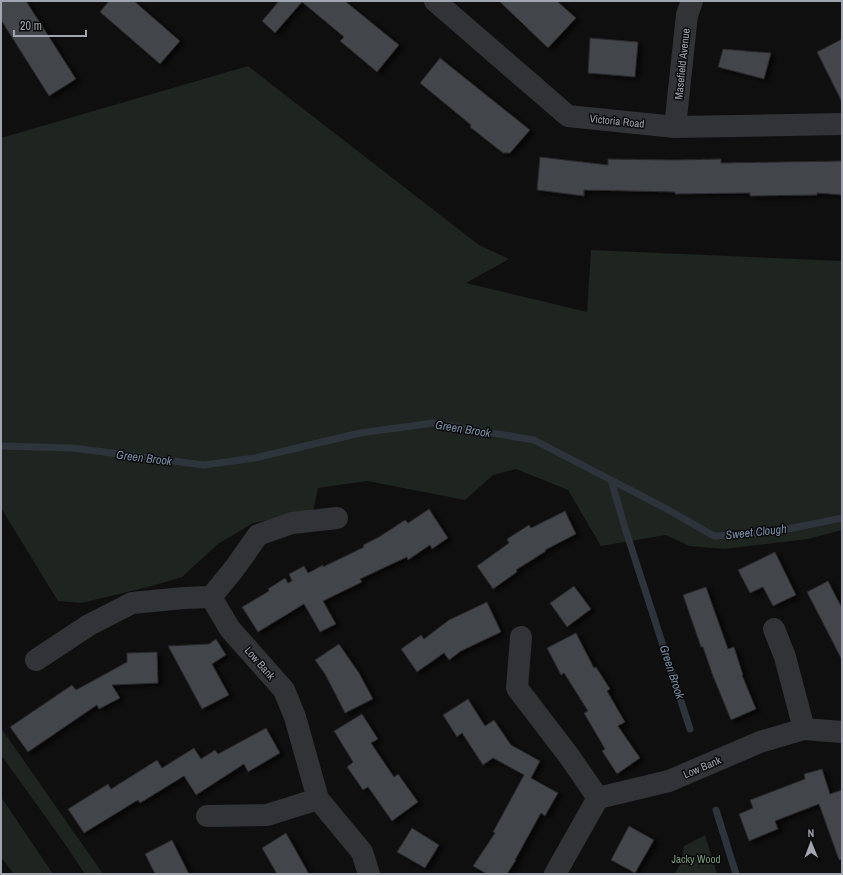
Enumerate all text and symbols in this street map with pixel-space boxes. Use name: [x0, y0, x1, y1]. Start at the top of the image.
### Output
scale bar: [14, 12, 86, 38]
text: 20 m: [20, 18, 42, 34]
street label: Masefield Avenue: [671, 28, 693, 100]
street label: Victoria Road: [589, 111, 645, 131]
water label: Green Brook: [434, 417, 493, 441]
water label: Green Brook: [115, 447, 174, 469]
water label: Sweet Clough: [725, 521, 787, 543]
street label: Low Bank: [242, 643, 279, 683]
water label: Green Brook: [656, 643, 689, 702]
street label: Low Bank: [681, 753, 723, 781]
north arrow: [791, 823, 831, 863]
text: N: [807, 826, 814, 840]
park label: Jacky Wood: [672, 852, 720, 866]

